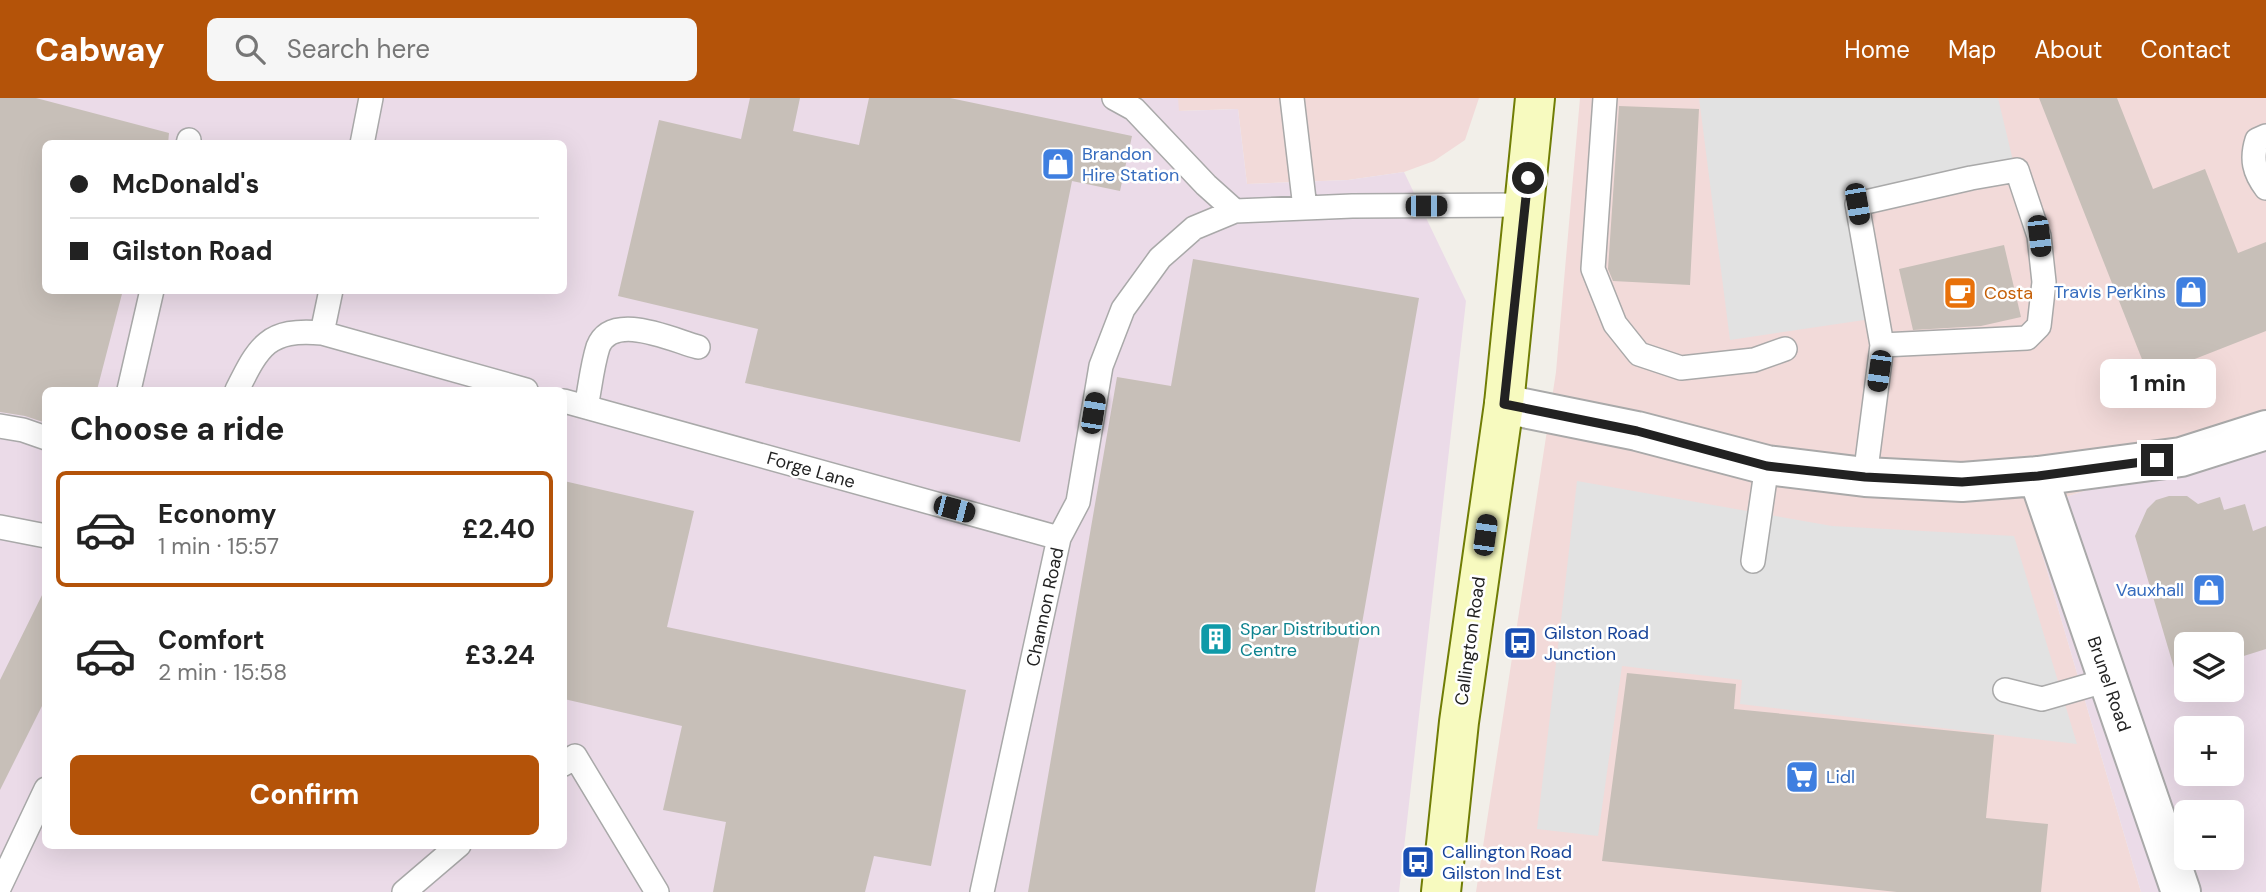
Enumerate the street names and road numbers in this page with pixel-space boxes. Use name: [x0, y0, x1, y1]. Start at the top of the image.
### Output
street label: Forge Lane: [764, 446, 858, 494]
street label: Channon Road: [1021, 545, 1069, 669]
street label: Callington Road: [1449, 575, 1491, 707]
street label: Brunel Road: [2082, 633, 2136, 735]

